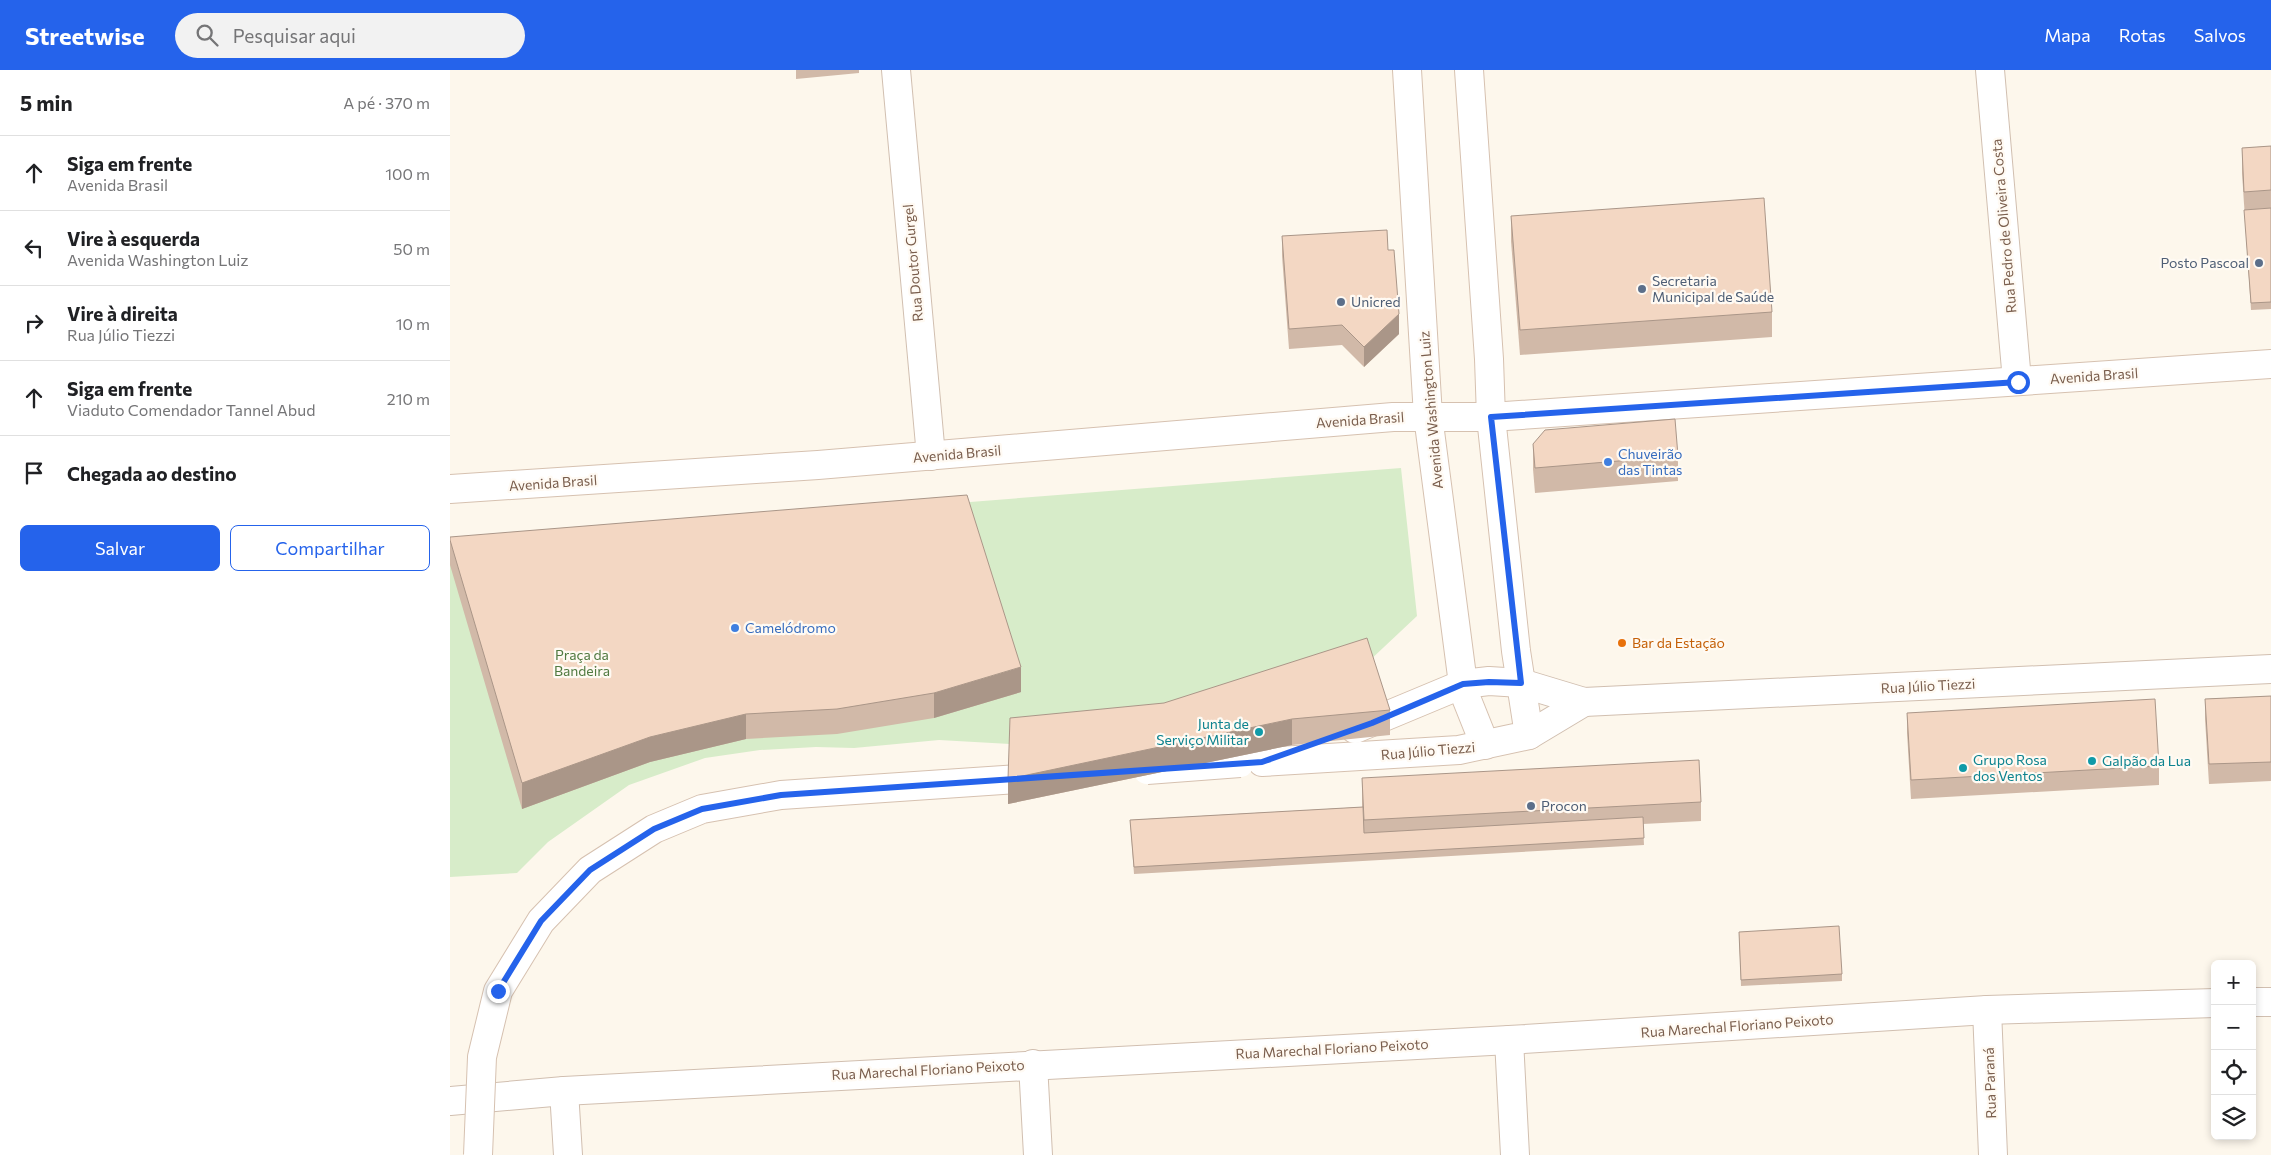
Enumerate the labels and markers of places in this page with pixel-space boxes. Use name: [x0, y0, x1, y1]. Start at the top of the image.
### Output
place label: Posto Pascoal: [2161, 254, 2249, 271]
marker: Posto Pascoal: [2253, 257, 2265, 269]
place label: Secretaria Municipal de Saúde: [1652, 272, 1774, 305]
marker: Secretaria Municipal de Saúde: [1636, 283, 1648, 295]
place label: Unicred: [1351, 293, 1401, 310]
marker: Unicred: [1335, 296, 1347, 308]
place label: Chuveirão das Tintas: [1618, 445, 1682, 478]
marker: Chuveirão das Tintas: [1602, 456, 1614, 468]
place label: Camelódromo: [745, 619, 836, 636]
marker: Camelódromo: [729, 622, 741, 634]
place label: Bar da Estação: [1632, 634, 1725, 651]
marker: Bar da Estação: [1616, 637, 1628, 649]
place label: Junta de Serviço Militar: [1156, 715, 1249, 748]
marker: Junta de Serviço Militar: [1253, 726, 1265, 738]
place label: Grupo Rosa dos Ventos: [1973, 751, 2047, 784]
place label: Galpão da Lua: [2102, 752, 2191, 769]
marker: Galpão da Lua: [2086, 755, 2098, 767]
marker: Grupo Rosa dos Ventos: [1957, 762, 1969, 774]
place label: Procon: [1541, 797, 1587, 814]
marker: Procon: [1525, 800, 1537, 812]

